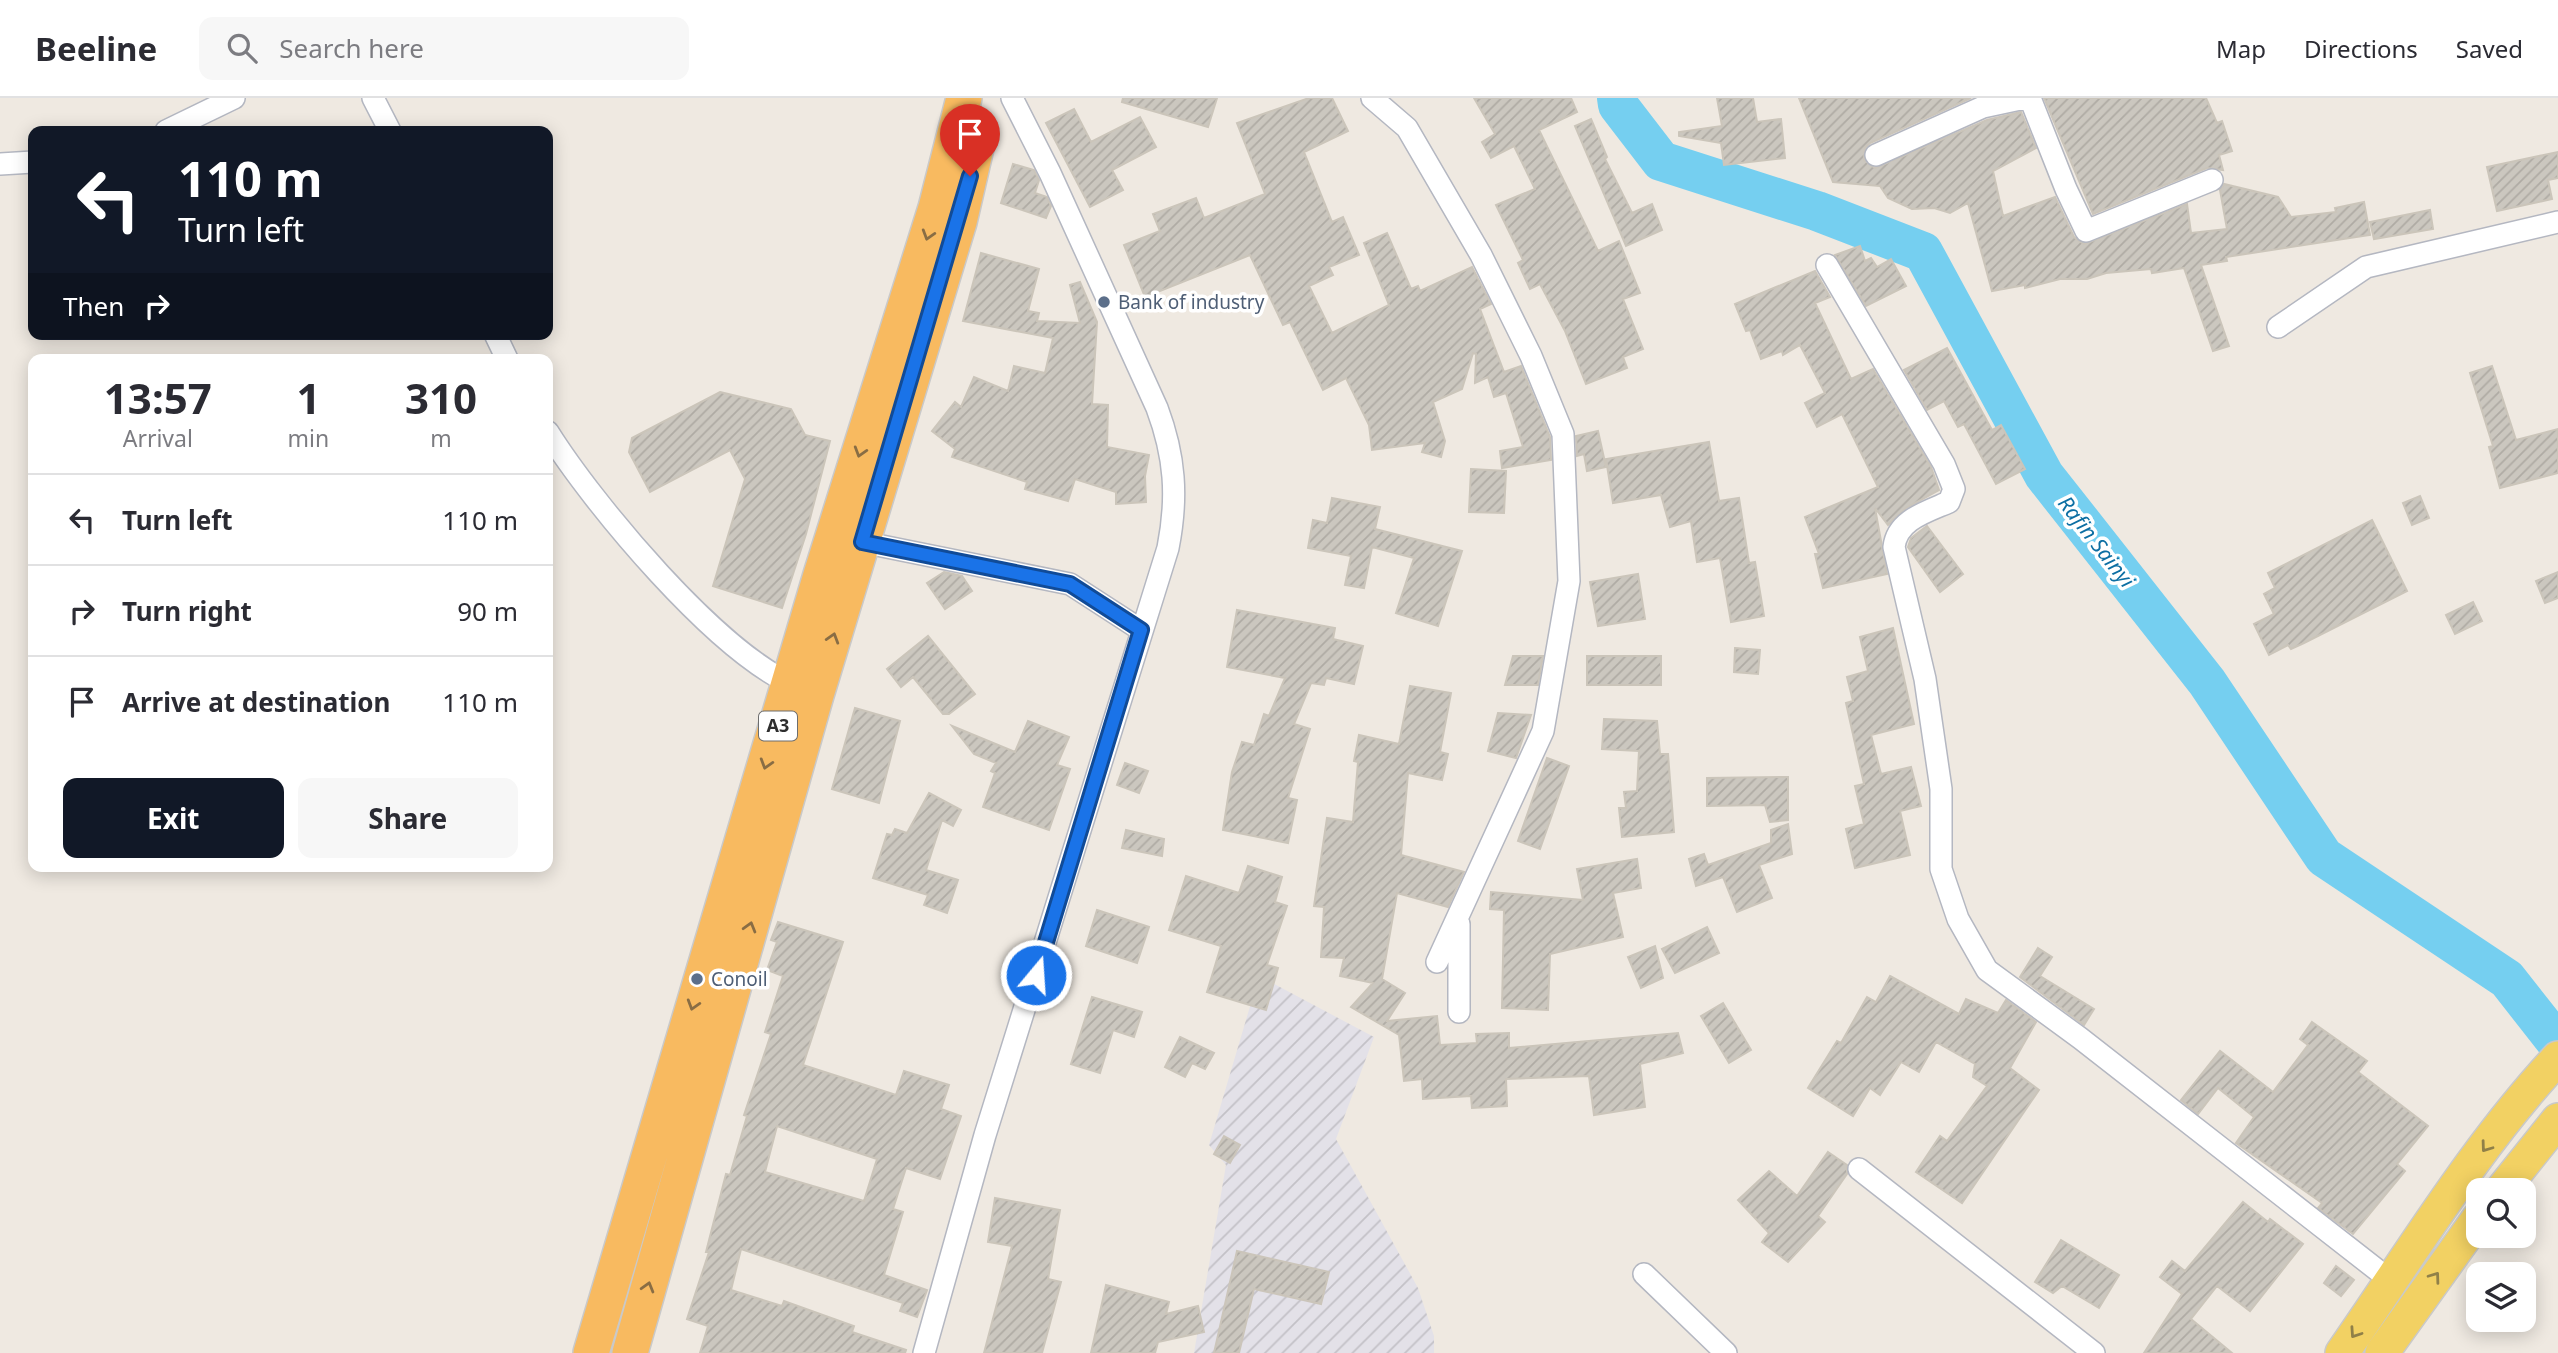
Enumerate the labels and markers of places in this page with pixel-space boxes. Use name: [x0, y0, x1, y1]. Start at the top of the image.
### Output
pin: [940, 104, 1000, 176]
place label: Bank of industry: [1118, 289, 1265, 315]
marker: Bank of industry: [1096, 294, 1112, 310]
place label: Conoil: [711, 966, 768, 992]
marker: Conoil: [689, 971, 705, 987]

